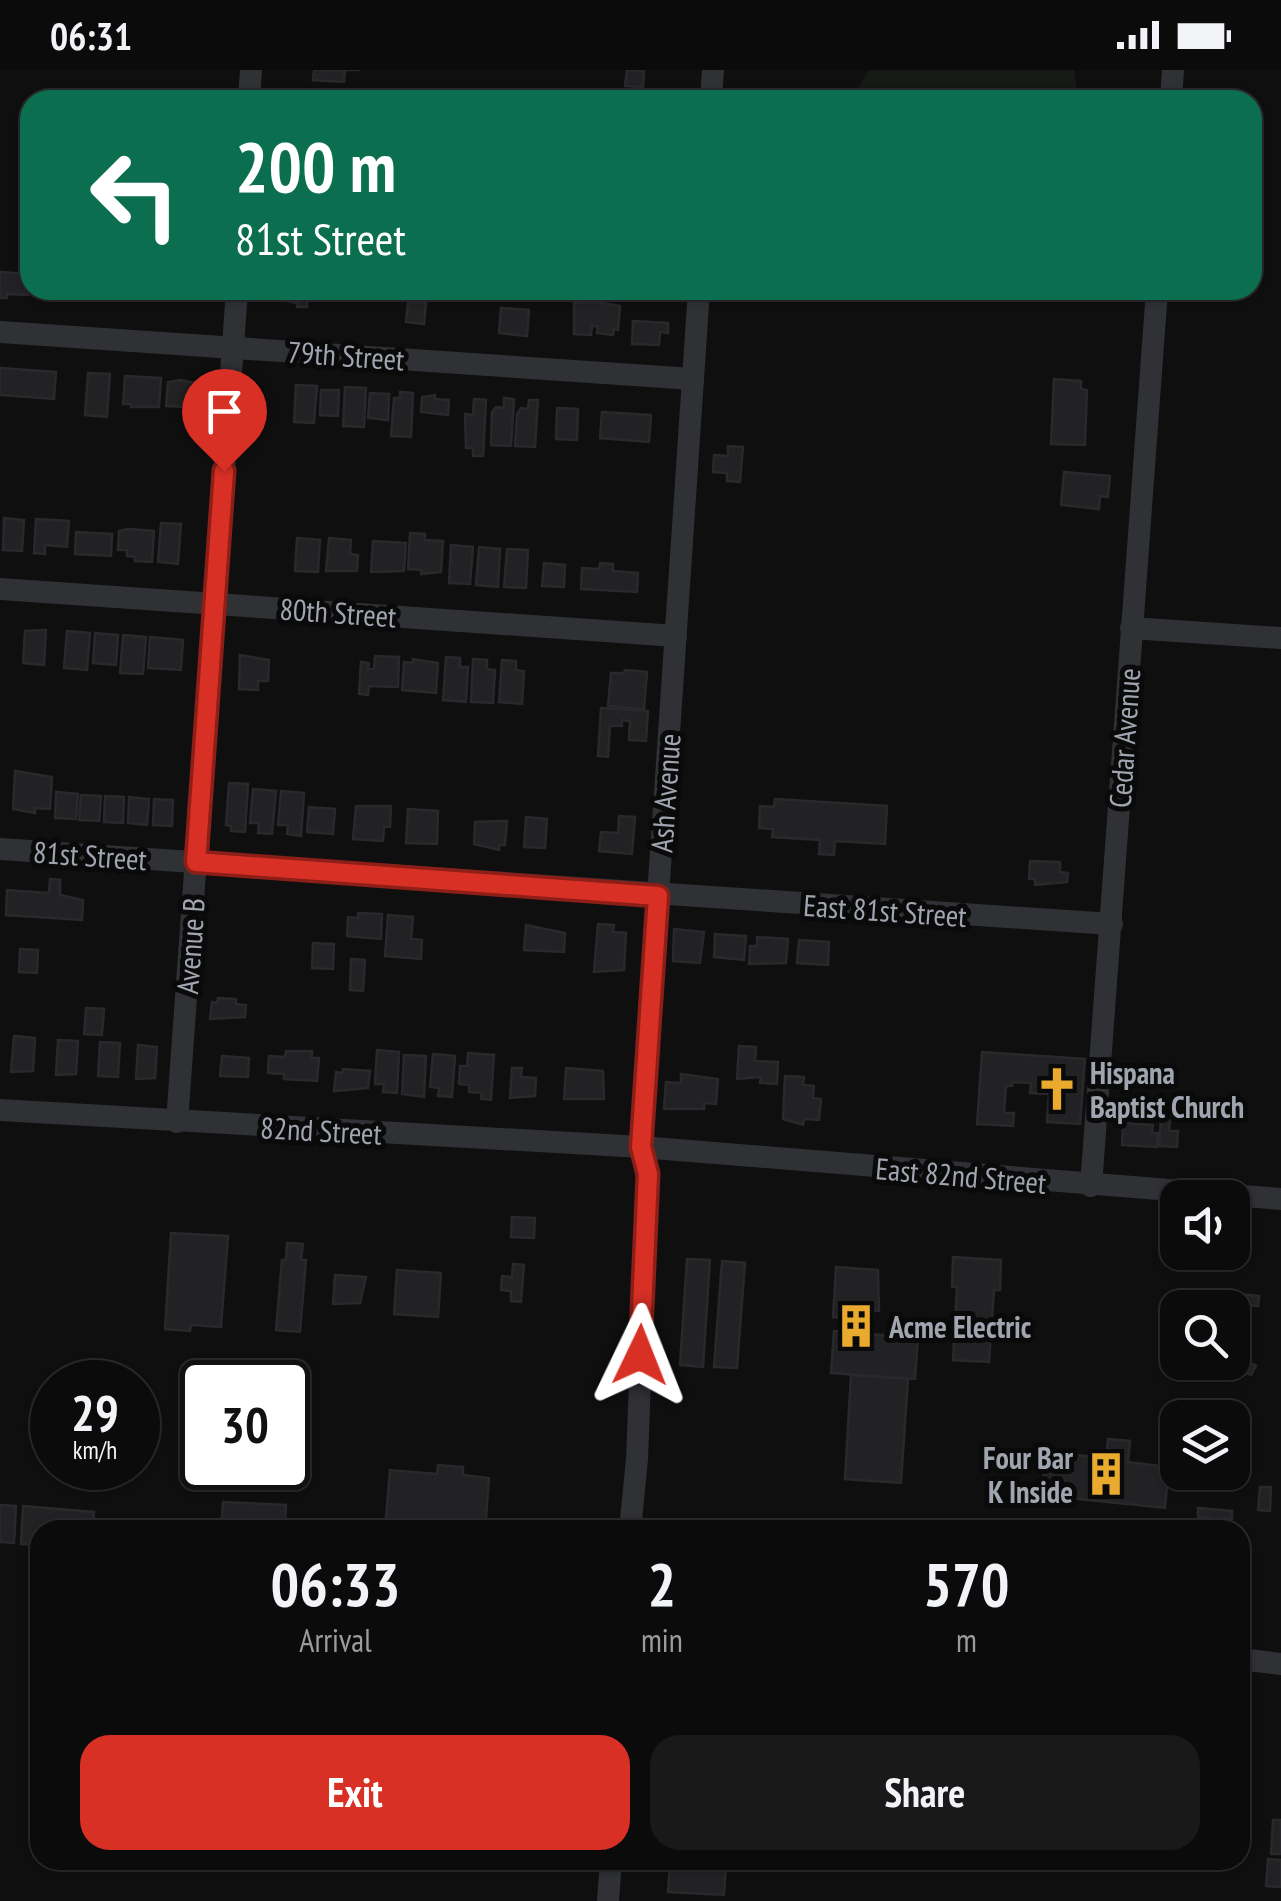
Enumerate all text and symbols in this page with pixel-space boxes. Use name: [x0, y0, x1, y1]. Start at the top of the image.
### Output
text: 06:31: [50, 11, 132, 60]
text: 200 m: [235, 121, 396, 211]
icon: left: [70, 130, 200, 260]
text: 81st Street: [235, 209, 406, 267]
street label: 79th Street: [286, 331, 406, 379]
pin: [182, 369, 267, 472]
icon: arrive: [197, 384, 252, 439]
street label: 80th Street: [278, 588, 398, 636]
street label: Cedar Avenue: [1100, 667, 1148, 809]
street label: Ash Avenue: [641, 732, 689, 854]
street label: 81st Street: [32, 832, 149, 878]
street label: East 81st Street: [802, 885, 969, 935]
street label: Avenue B: [167, 897, 213, 995]
place label: Hispana Baptist Church: [1090, 1053, 1244, 1126]
church icon: Hispana Baptist Church: [1033, 1065, 1081, 1113]
street label: 82nd Street: [259, 1107, 383, 1153]
street label: East 82nd Street: [874, 1148, 1049, 1202]
map controls: [1160, 1180, 1250, 1490]
button: sound: [1160, 1180, 1250, 1270]
button: search: [1160, 1290, 1250, 1380]
building icon: Acme Electric: [832, 1302, 880, 1350]
position arrow: [588, 1303, 692, 1407]
place label: Acme Electric: [888, 1307, 1032, 1346]
speed limit sign: 30: [180, 1360, 310, 1490]
text: 29: [71, 1380, 119, 1445]
button: layers: [1160, 1400, 1250, 1490]
text: km/h: [73, 1434, 117, 1466]
place label: Four Bar K Inside: [983, 1438, 1073, 1511]
building icon: Four Bar K Inside: [1082, 1450, 1130, 1498]
text: 06:33: [271, 1545, 400, 1623]
text: 2: [648, 1545, 676, 1623]
text: 570: [923, 1545, 1009, 1623]
text: Arrival: [299, 1619, 372, 1661]
text: min: [641, 1619, 683, 1661]
text: m: [956, 1619, 977, 1661]
button: Exit: [80, 1735, 630, 1850]
button: Share: [650, 1735, 1200, 1850]

